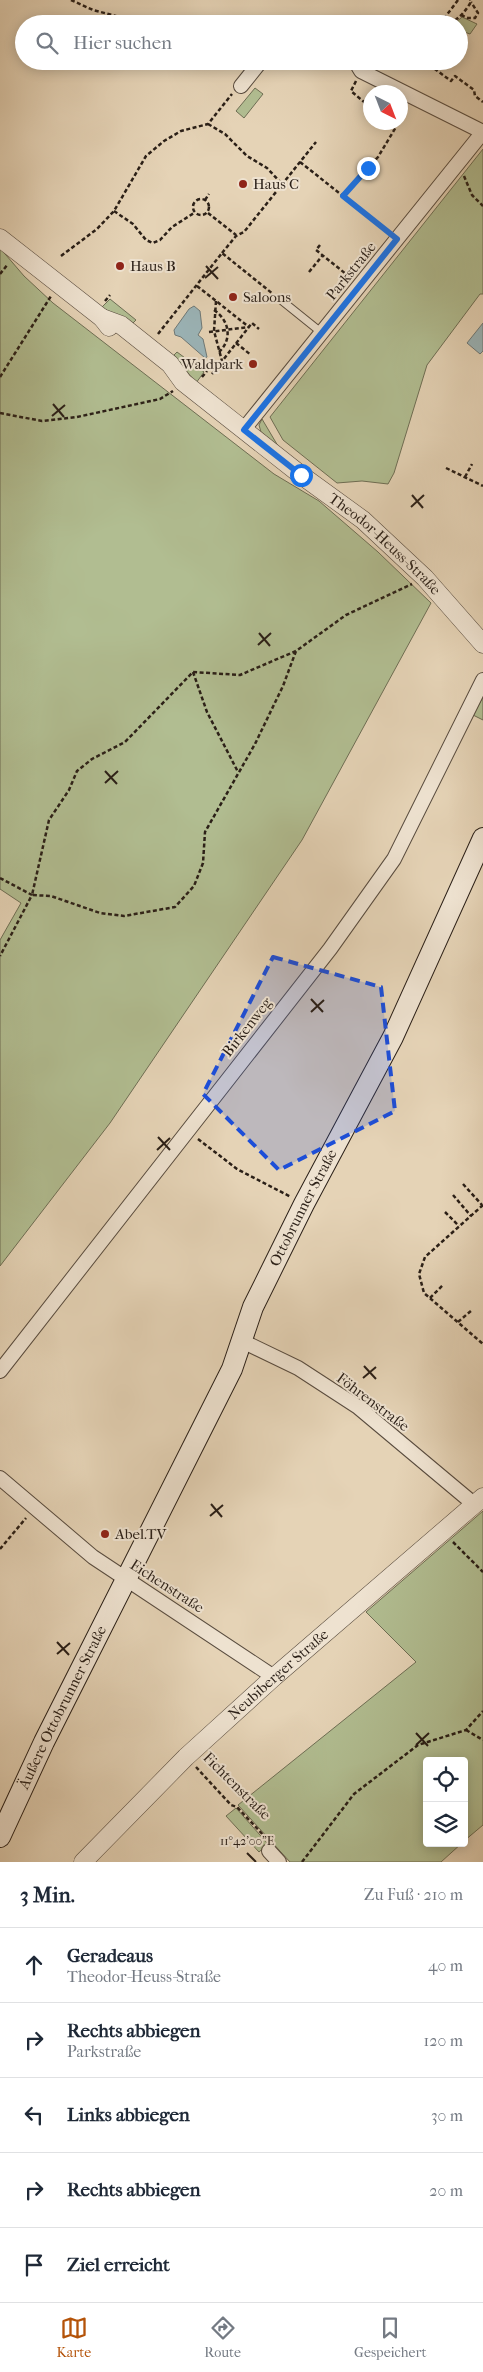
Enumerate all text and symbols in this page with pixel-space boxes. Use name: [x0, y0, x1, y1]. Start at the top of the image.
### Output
search box: [15, 15, 468, 70]
icon: search: [33, 29, 61, 57]
text: Hier suchen: [73, 32, 172, 54]
north arrow: [363, 85, 408, 130]
route end: [357, 157, 380, 180]
place label: Haus C: [253, 175, 299, 193]
marker: Haus C: [237, 178, 249, 190]
street label: Parkstraße: [322, 238, 380, 304]
place label: Haus B: [130, 257, 176, 275]
marker: Haus B: [114, 260, 126, 272]
place label: Saloons: [243, 288, 292, 306]
marker: Saloons: [227, 291, 239, 303]
place label: Waldpark: [180, 355, 243, 373]
marker: Waldpark: [247, 358, 259, 370]
route start: [290, 464, 313, 487]
street label: Theodor-Heuss-Straße: [325, 489, 445, 599]
street label: Birkenweg: [218, 993, 276, 1060]
street label: Ottobrunner Straße: [266, 1146, 341, 1269]
street label: Föhrenstraße: [333, 1369, 413, 1435]
place label: Abel.TV: [114, 1525, 168, 1543]
marker: Abel.TV: [99, 1528, 111, 1540]
street label: Eichenstraße: [127, 1555, 208, 1617]
street label: Äußere Ottobrunner Straße: [14, 1622, 111, 1793]
street label: Neubiberger Straße: [224, 1625, 333, 1723]
street label: Fichtenstraße: [199, 1748, 275, 1824]
map controls: [423, 1757, 468, 1847]
button: locate: [423, 1757, 468, 1802]
button: layers: [423, 1802, 468, 1847]
text: 11°42'00"E: [220, 1834, 274, 1848]
text: 3 Min.: [20, 1883, 75, 1907]
text: Zu Fuß · 210 m: [364, 1885, 463, 1904]
text: Geradeaus: [67, 1945, 153, 1967]
icon: ahead: [20, 1951, 48, 1979]
text: 40 m: [428, 1956, 463, 1975]
text: Theodor-Heuss-Straße: [67, 1967, 221, 1986]
text: Rechts abbiegen: [67, 2020, 201, 2042]
icon: right: [20, 2026, 48, 2054]
text: 120 m: [424, 2031, 463, 2050]
text: Parkstraße: [67, 2042, 141, 2061]
icon: left: [20, 2101, 48, 2129]
text: Links abbiegen: [67, 2104, 190, 2126]
text: 30 m: [431, 2106, 463, 2125]
icon: right: [20, 2176, 48, 2204]
text: Rechts abbiegen: [67, 2179, 201, 2201]
text: 20 m: [429, 2181, 463, 2200]
icon: arrive: [20, 2251, 48, 2279]
text: Ziel erreicht: [67, 2254, 170, 2276]
tab: Karte: [57, 2314, 91, 2361]
tab: Route: [204, 2314, 241, 2361]
tab: Gespeichert: [354, 2314, 426, 2361]

